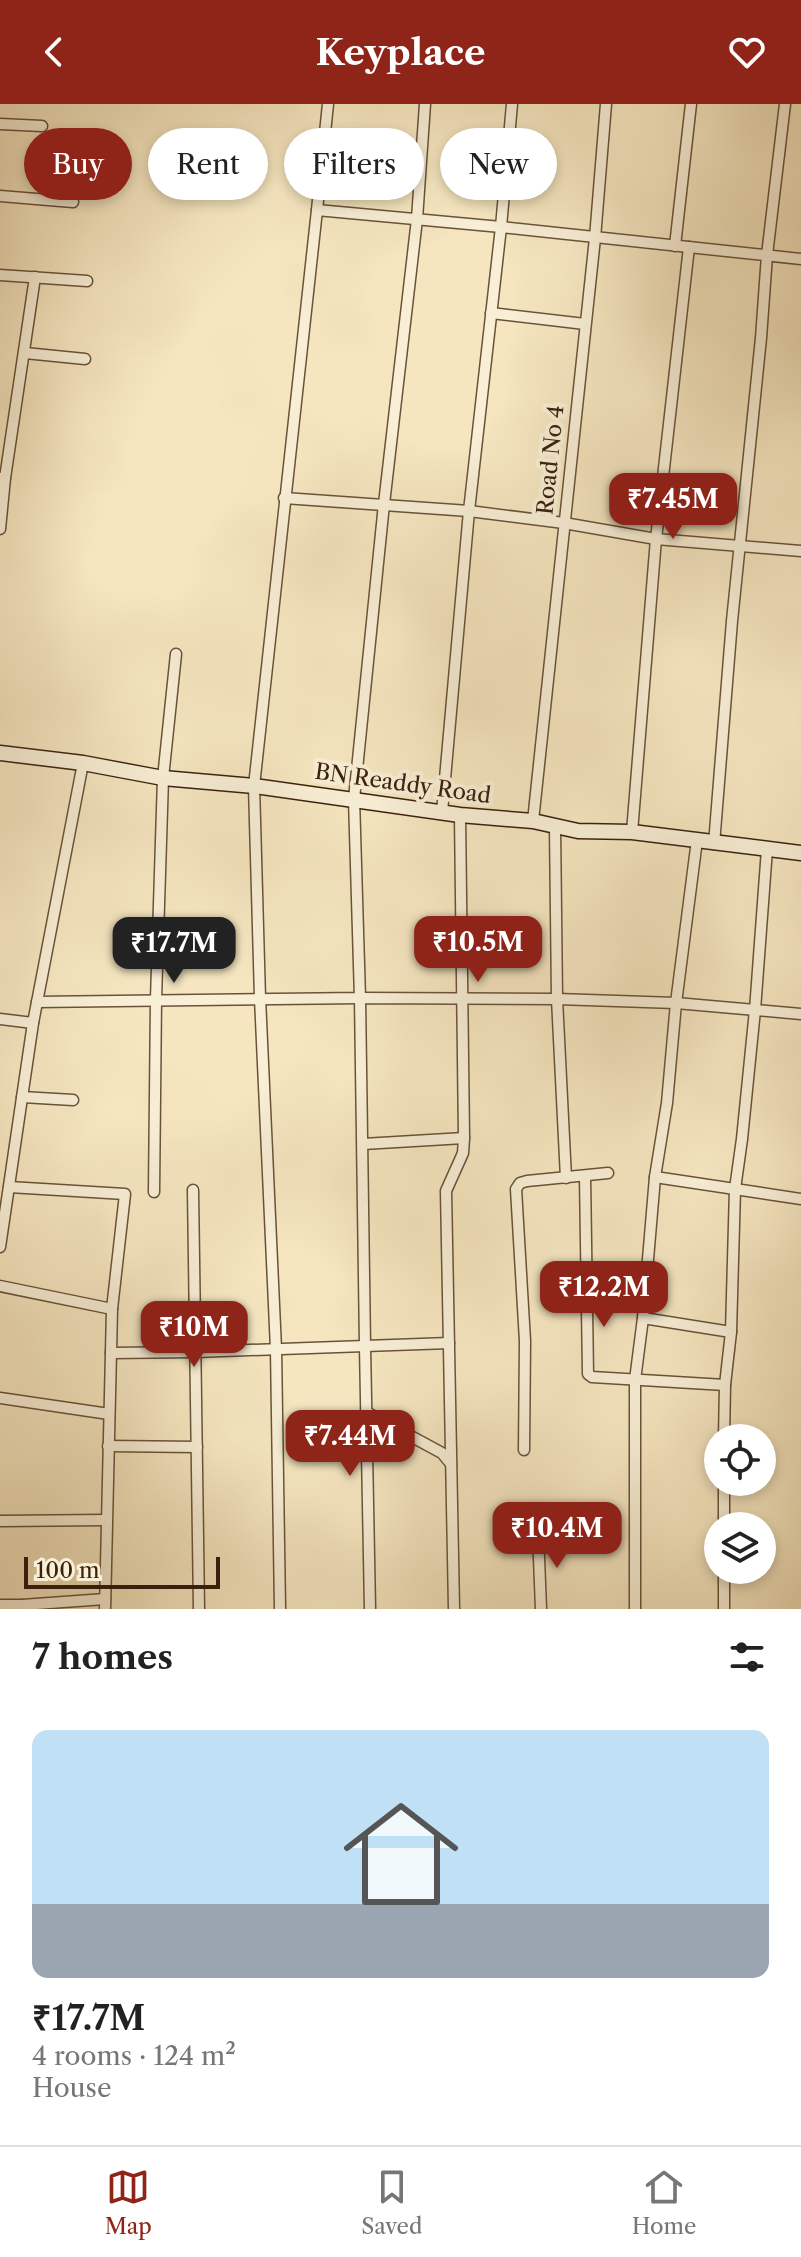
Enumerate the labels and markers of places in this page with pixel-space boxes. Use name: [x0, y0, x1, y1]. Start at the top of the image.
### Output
pin: ₹7.45M: [608, 473, 738, 541]
pin: ₹10.5M: [413, 916, 543, 984]
pin: ₹17.7M: [109, 917, 239, 985]
pin: ₹12.2M: [539, 1261, 669, 1329]
pin: ₹10M: [147, 1301, 241, 1369]
pin: ₹7.44M: [285, 1410, 415, 1478]
pin: ₹10.4M: [492, 1502, 622, 1570]

